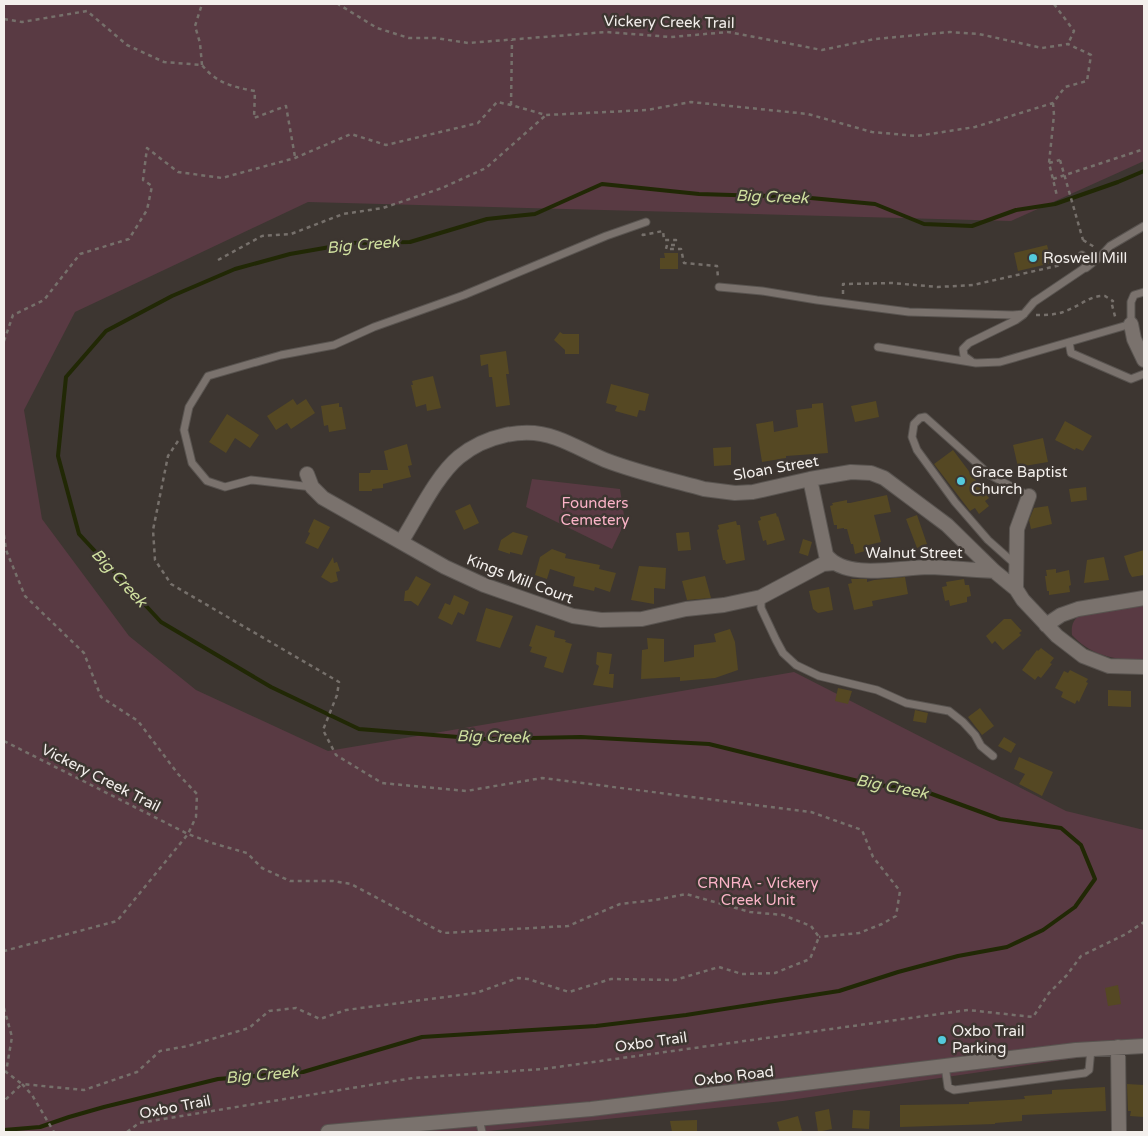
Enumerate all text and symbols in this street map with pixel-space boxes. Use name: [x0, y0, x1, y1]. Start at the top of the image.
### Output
street label: Vickery Creek Trail: [603, 12, 735, 32]
water label: Big Creek: [735, 186, 810, 208]
water label: Big Creek: [326, 232, 401, 258]
place label: Roswell Mill: [1043, 249, 1127, 267]
marker: Roswell Mill: [1027, 252, 1039, 264]
street label: Sloan Street: [732, 452, 820, 484]
place label: Grace Baptist Church: [971, 463, 1068, 498]
marker: Grace Baptist Church: [955, 475, 967, 487]
park label: Founders Cemetery: [561, 494, 629, 529]
street label: Walnut Street: [865, 544, 963, 562]
water label: Big Creek: [87, 545, 152, 612]
street label: Kings Mill Court: [464, 550, 576, 608]
water label: Big Creek: [456, 726, 531, 748]
street label: Vickery Creek Trail: [39, 740, 163, 816]
water label: Big Creek: [854, 770, 931, 804]
park label: CRNRA - Vickery Creek Unit: [697, 874, 819, 909]
place label: Oxbo Trail Parking: [952, 1022, 1024, 1057]
street label: Oxbo Trail: [614, 1028, 688, 1056]
marker: Oxbo Trail Parking: [936, 1034, 948, 1046]
water label: Big Creek: [225, 1062, 300, 1088]
street label: Oxbo Road: [693, 1062, 775, 1090]
street label: Oxbo Trail: [138, 1091, 212, 1123]

